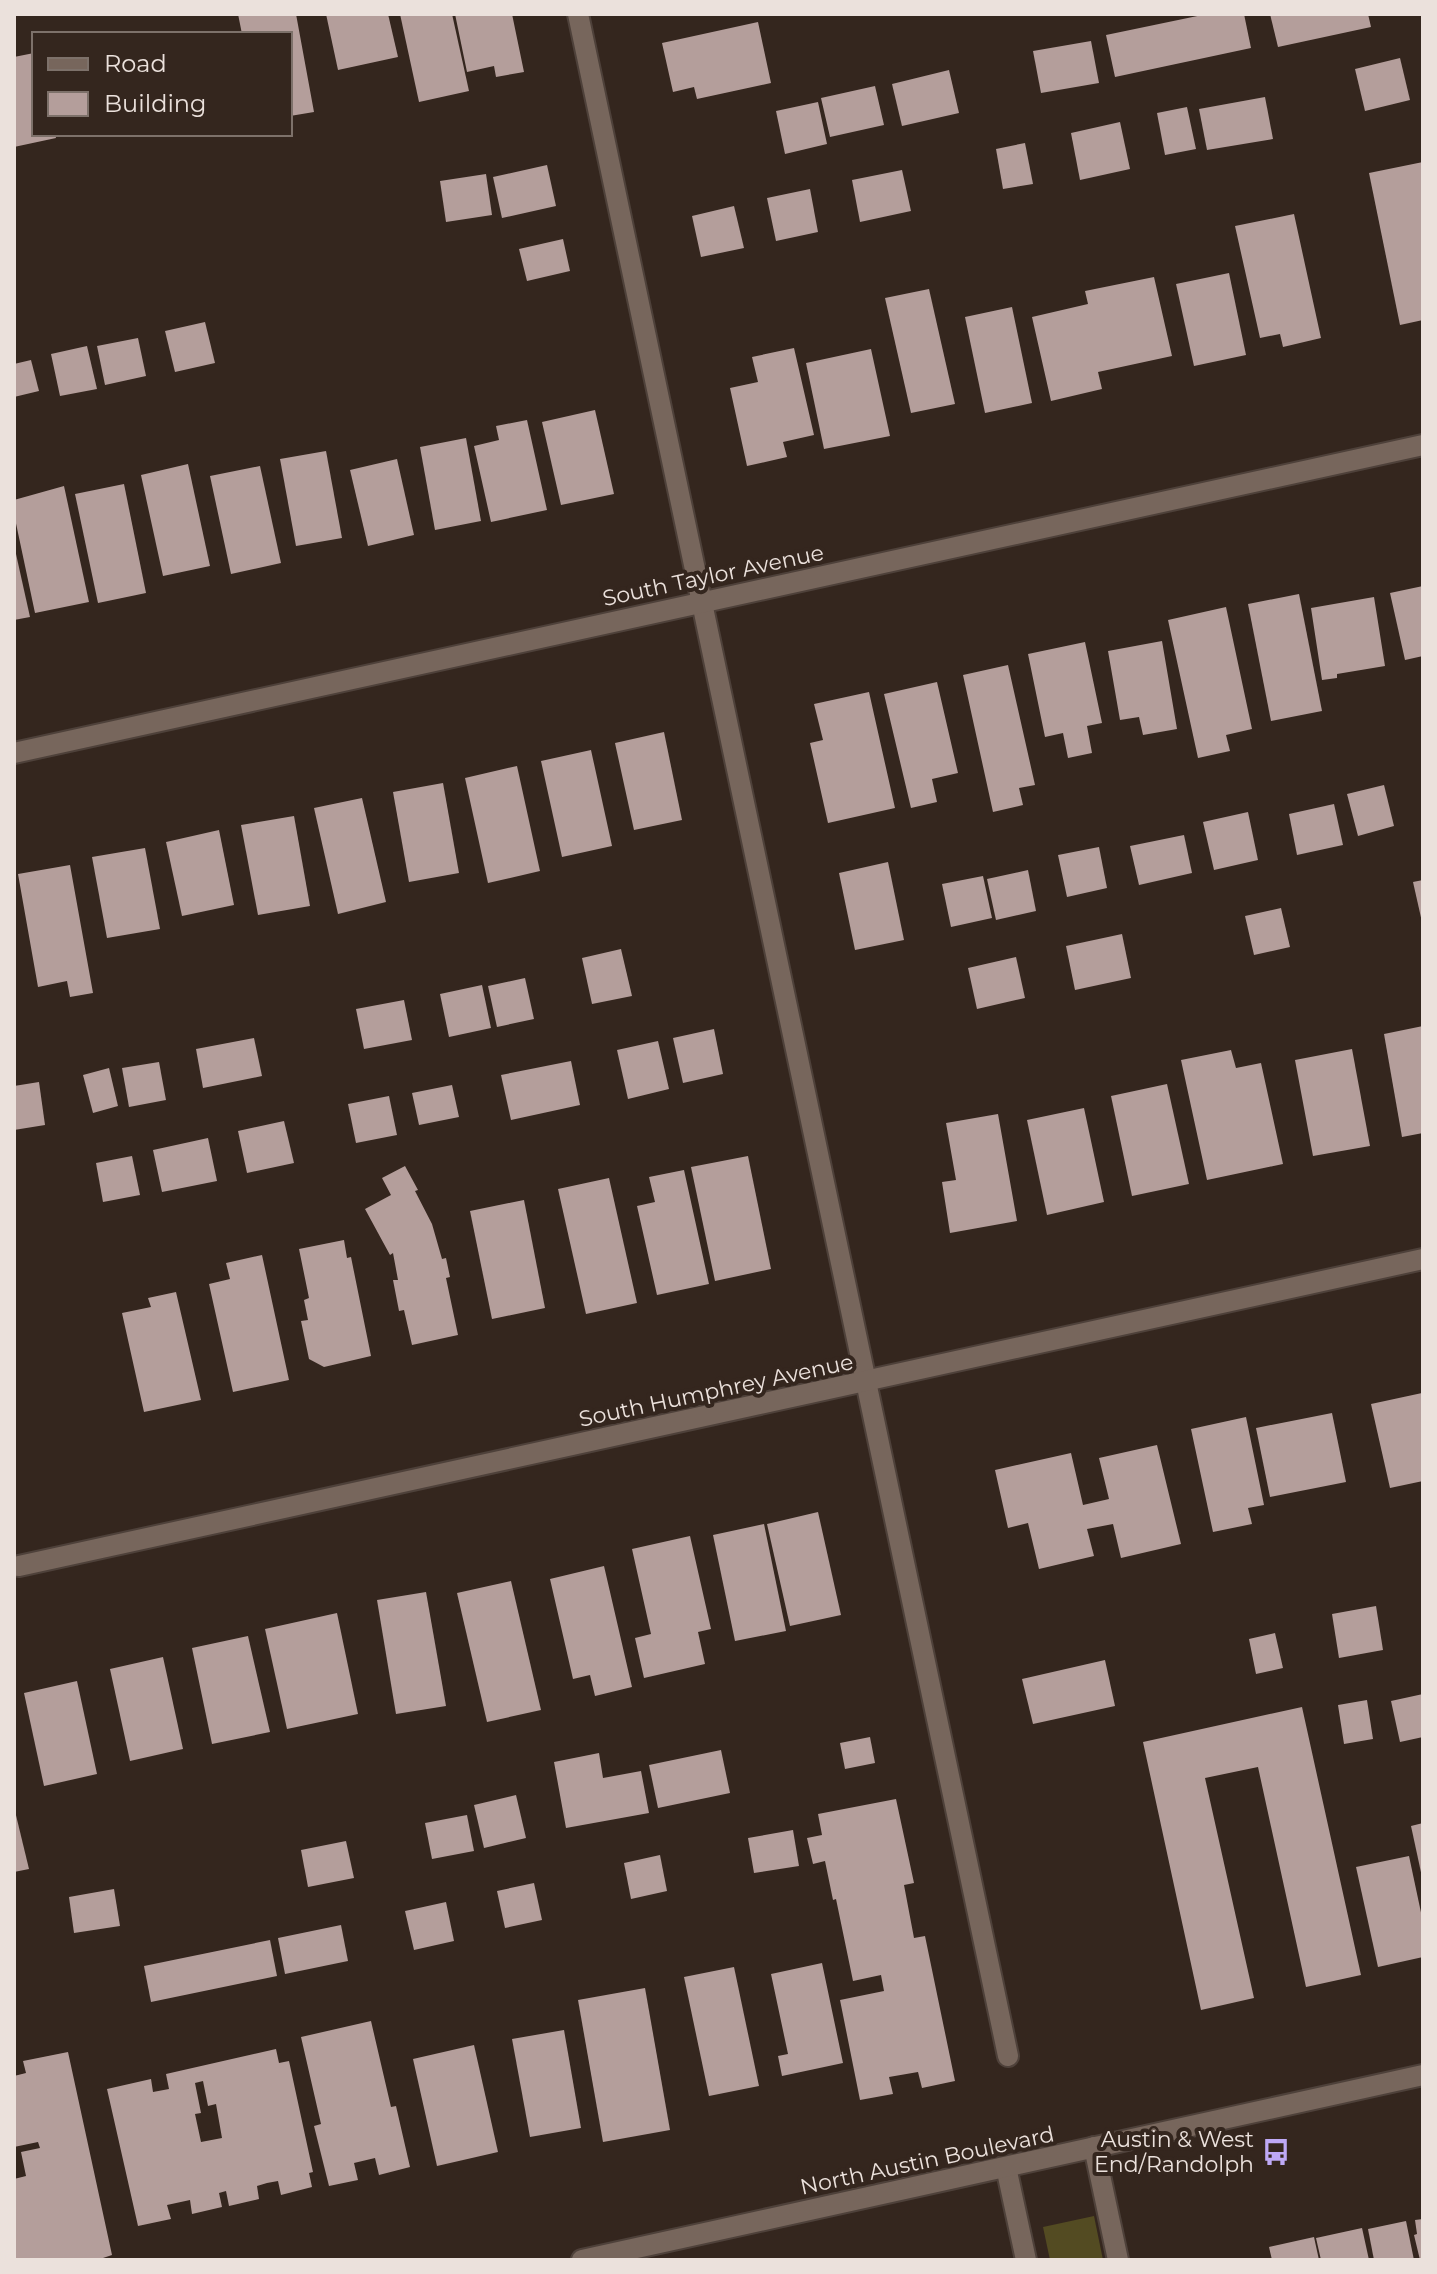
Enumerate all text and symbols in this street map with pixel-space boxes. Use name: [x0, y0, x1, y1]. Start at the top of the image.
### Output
legend: [32, 32, 292, 136]
text: Road: [104, 49, 167, 78]
text: Building: [104, 89, 207, 118]
street label: South Taylor Avenue: [600, 539, 826, 612]
street label: South Humphrey Avenue: [576, 1348, 856, 1433]
street label: North Austin Boulevard: [798, 2120, 1057, 2201]
place label: Austin & West End/Randolph: [1094, 2126, 1254, 2178]
bus stop icon: Austin & West End/Randolph: [1261, 2137, 1291, 2167]

